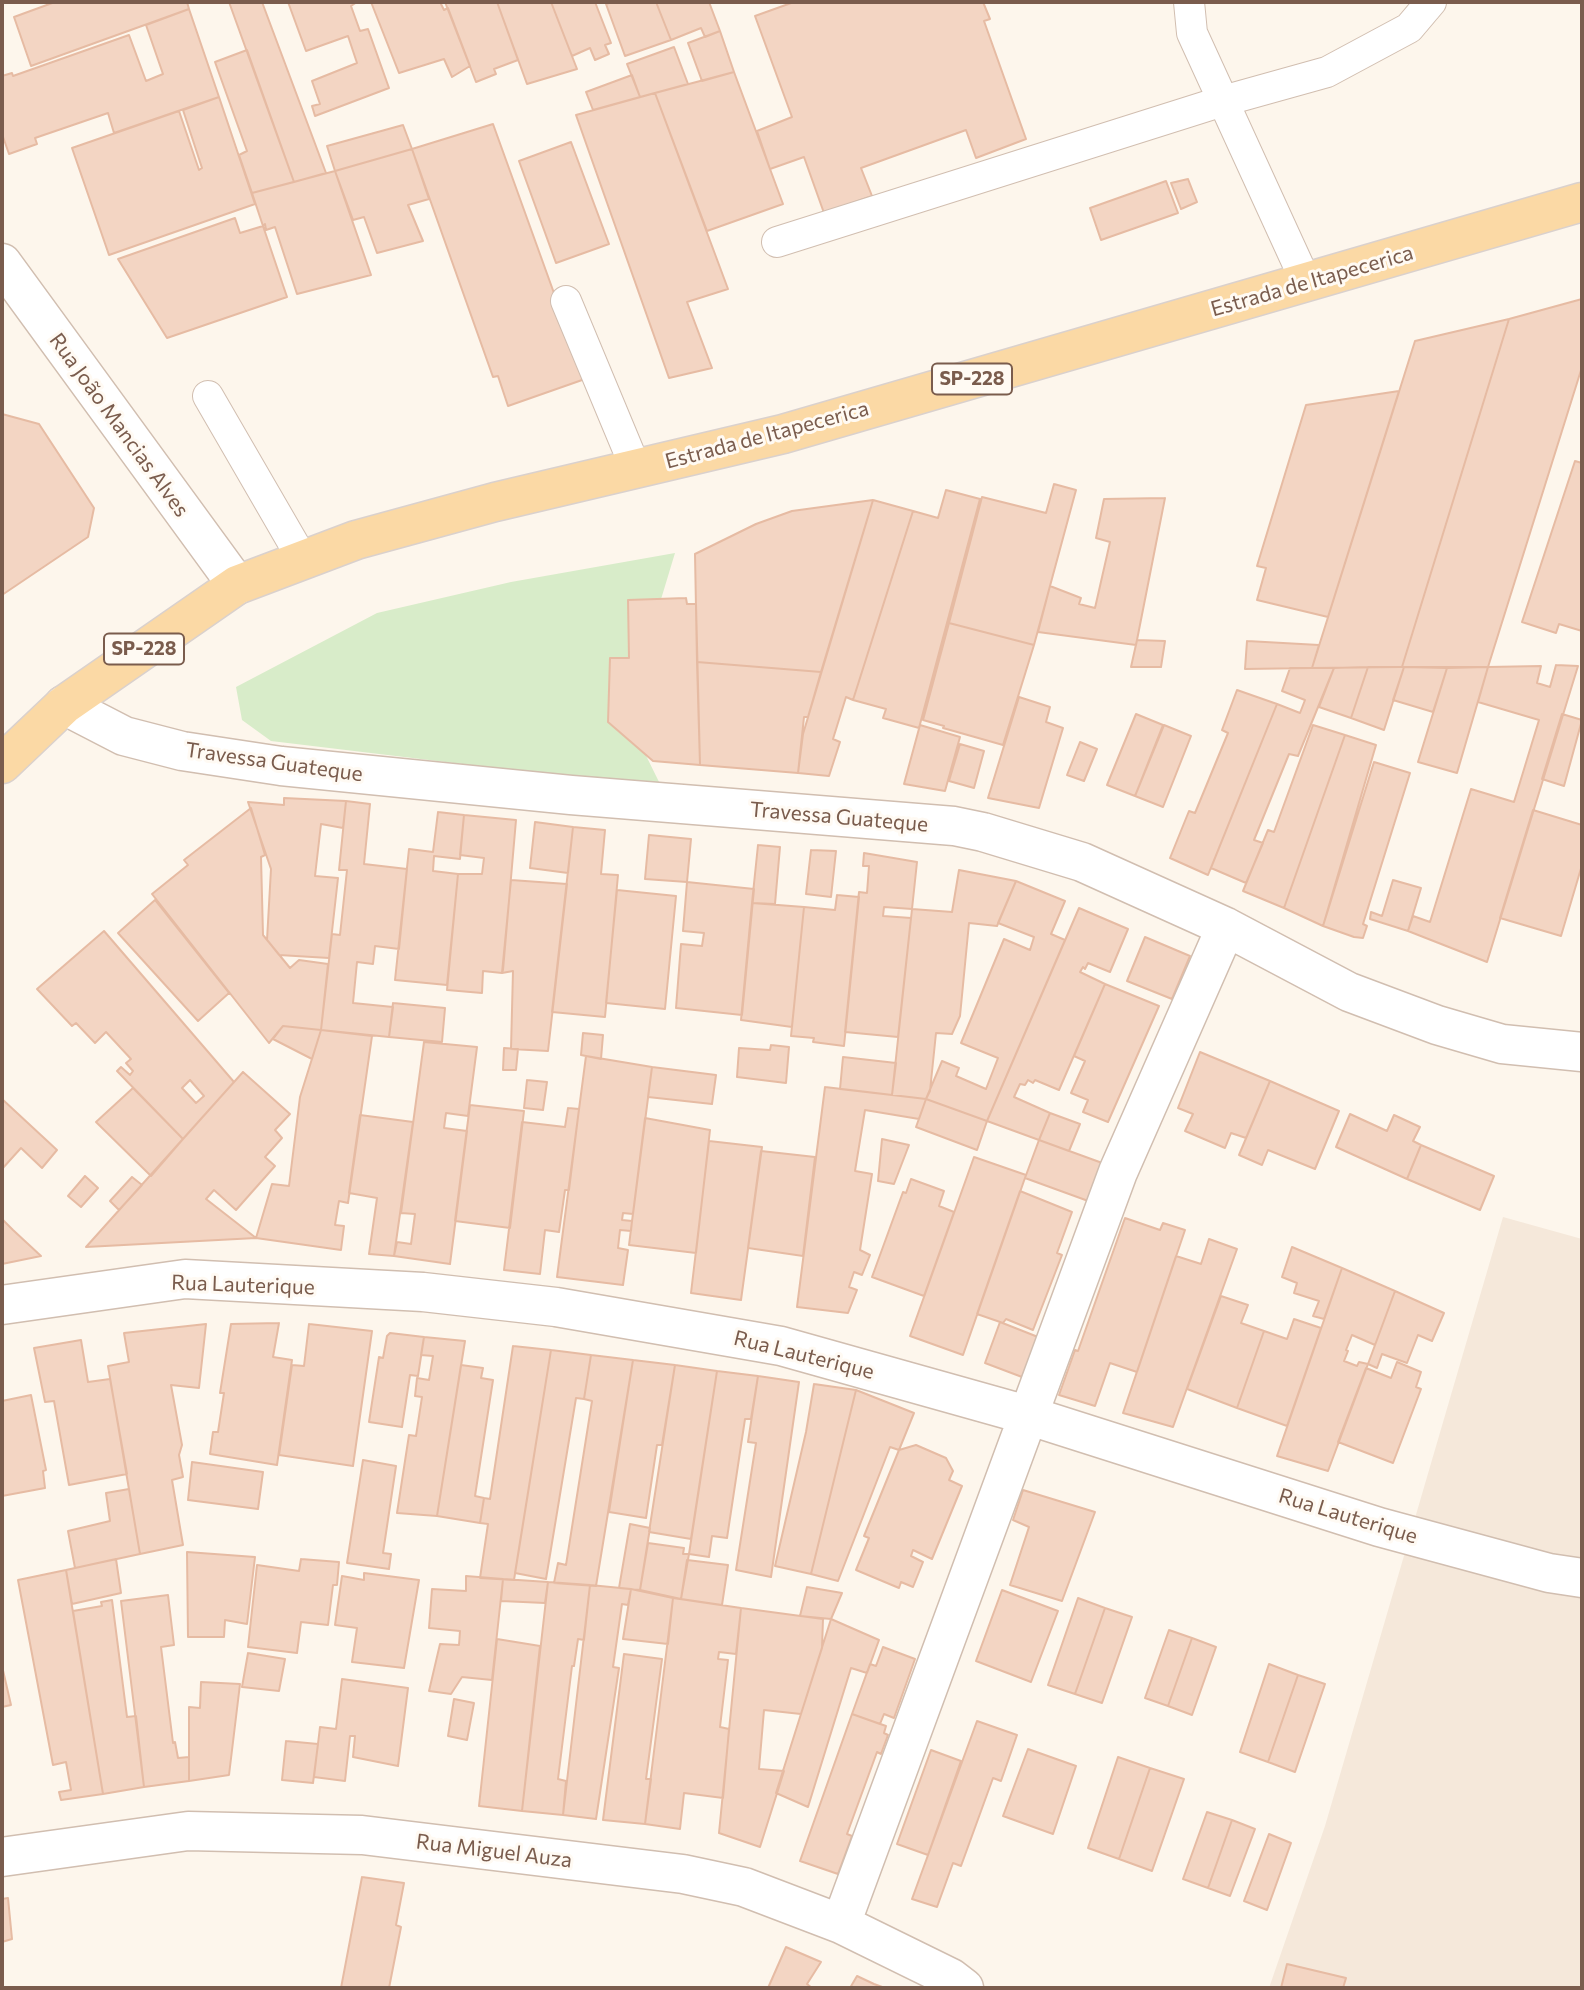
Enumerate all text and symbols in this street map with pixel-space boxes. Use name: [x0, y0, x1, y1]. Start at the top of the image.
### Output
street label: Estrada de Itapecerica: [1208, 240, 1416, 322]
street label: Rua João Mancias Alves: [44, 328, 194, 522]
road number: SP-228: [932, 364, 1012, 394]
street label: Estrada de Itapecerica: [663, 396, 871, 474]
road number: SP-228: [104, 634, 184, 664]
street label: Travessa Guateque: [184, 737, 364, 787]
street label: Travessa Guateque: [749, 797, 929, 837]
street label: Rua Lauterique: [171, 1270, 315, 1300]
street label: Rua Lauterique: [731, 1325, 877, 1385]
street label: Rua Lauterique: [1276, 1483, 1420, 1549]
street label: Rua Miguel Auza: [414, 1829, 574, 1873]

